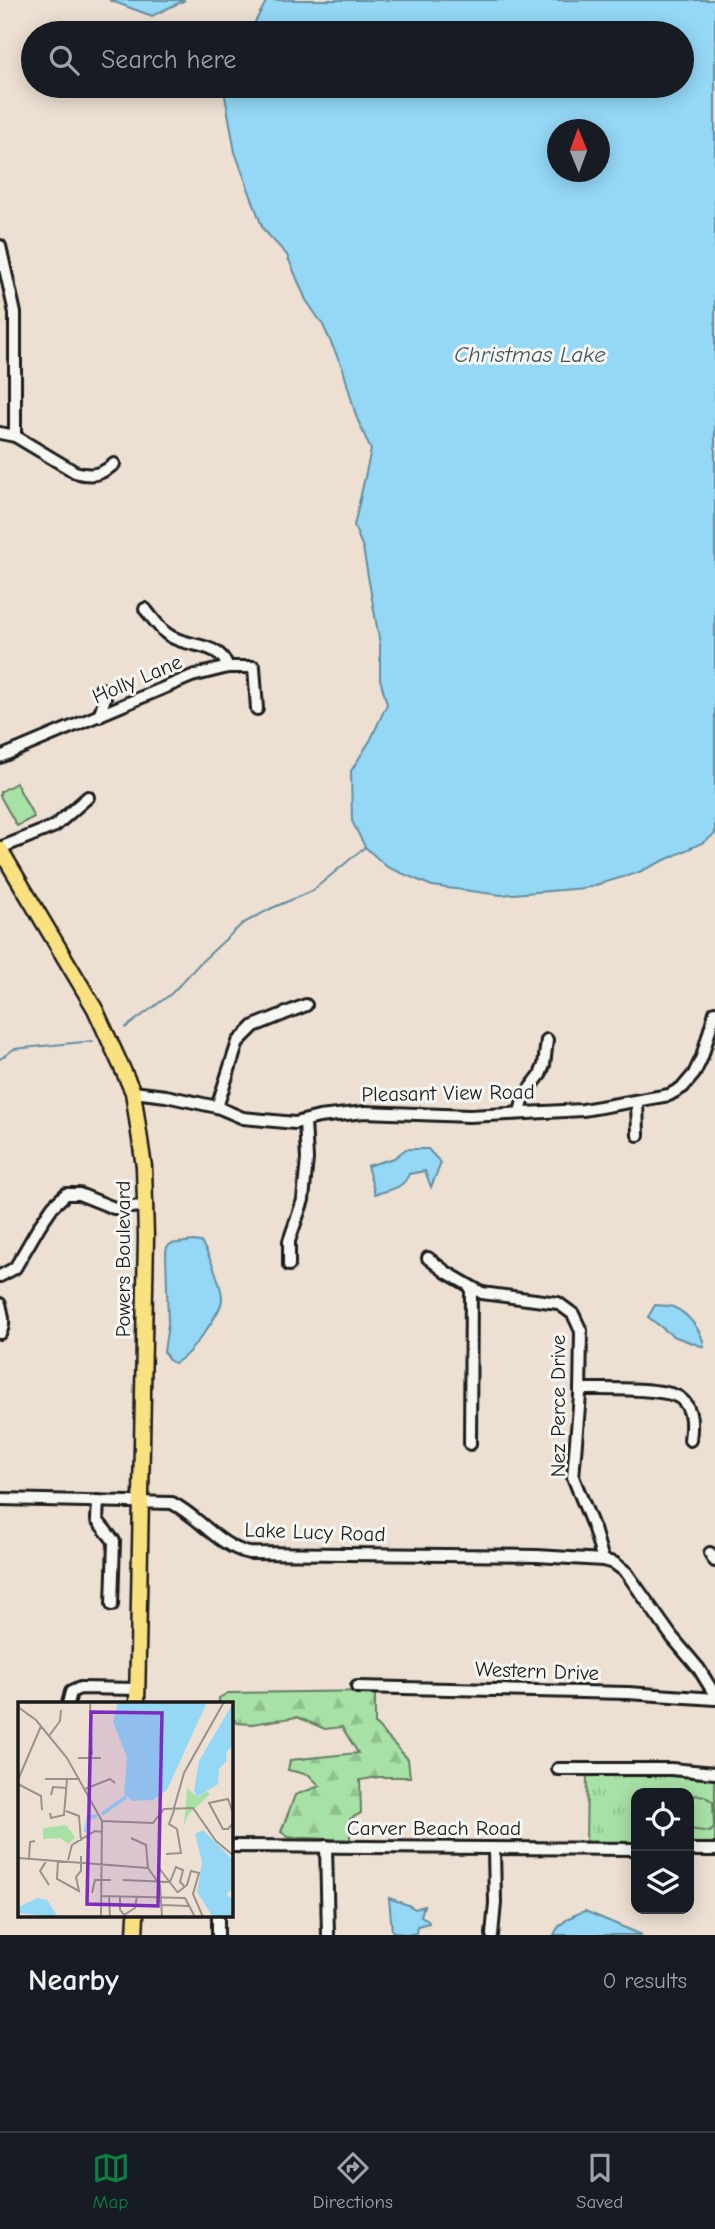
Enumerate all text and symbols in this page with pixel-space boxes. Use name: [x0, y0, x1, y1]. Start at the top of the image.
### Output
search box: [21, 21, 694, 98]
icon: search: [45, 41, 83, 79]
text: Search here: [101, 45, 236, 75]
north arrow: [547, 119, 610, 182]
water label: Christmas Lake: [454, 341, 606, 368]
street label: Holly Lane: [89, 649, 185, 709]
street label: Pleasant View Road: [361, 1079, 535, 1107]
street label: Powers Boulevard: [111, 1181, 135, 1337]
street label: Nez Perce Drive: [546, 1335, 570, 1477]
street label: Lake Lucy Road: [244, 1518, 386, 1546]
street label: Western Drive: [475, 1657, 599, 1685]
inset map: [18, 1702, 233, 1918]
map controls: [631, 1788, 694, 1914]
button: locate: [631, 1788, 694, 1851]
street label: Carver Beach Road: [347, 1816, 521, 1840]
button: layers: [631, 1851, 694, 1914]
text: Nearby: [28, 1963, 119, 1998]
text: 0 results: [603, 1967, 687, 1994]
tab: Map: [92, 2149, 130, 2213]
tab: Directions: [313, 2149, 393, 2213]
tab: Saved: [576, 2149, 623, 2213]

